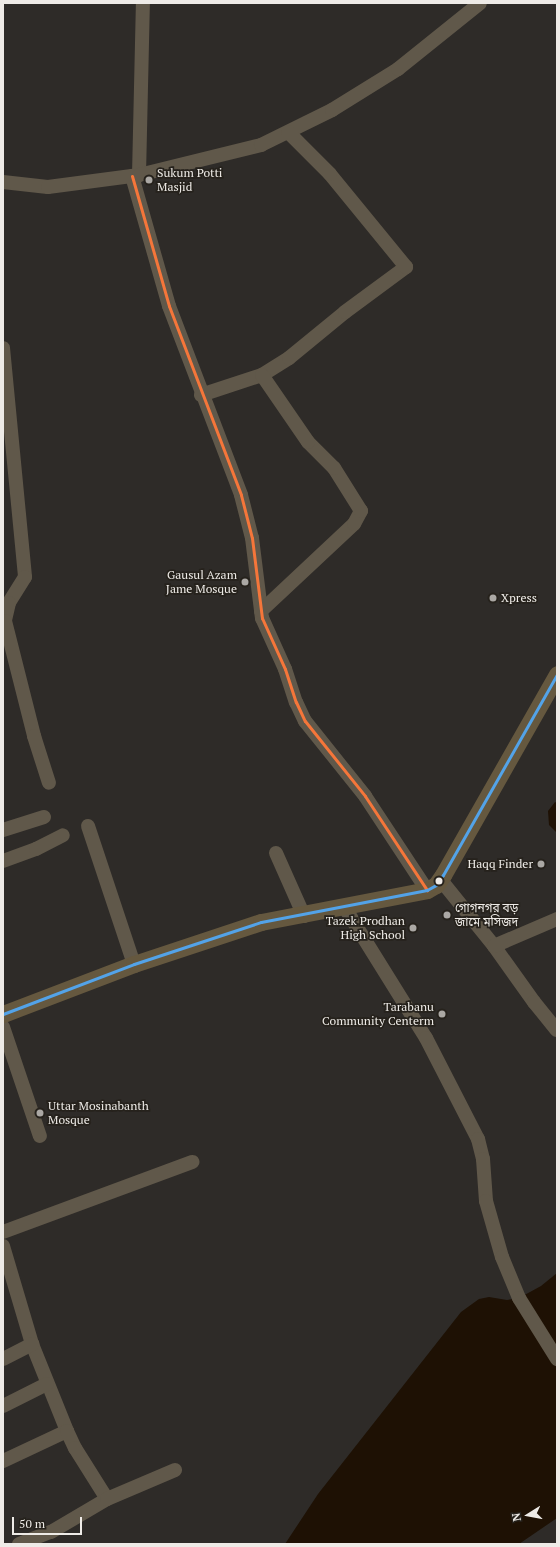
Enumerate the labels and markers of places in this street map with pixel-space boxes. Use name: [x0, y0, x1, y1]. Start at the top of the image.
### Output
place label: Sukum Potti Masjid: [157, 166, 222, 194]
marker: Sukum Potti Masjid: [144, 175, 154, 185]
place label: Gausul Azam Jame Mosque: [166, 568, 237, 596]
marker: Gausul Azam Jame Mosque: [240, 577, 250, 587]
place label: Xpress: [501, 591, 537, 605]
marker: Xpress: [488, 593, 498, 603]
place label: Haqq Finder: [468, 857, 533, 871]
marker: Haqq Finder: [536, 859, 546, 869]
unlabelled marker: [434, 876, 444, 886]
place label: গোগনগর বড় জামে মসিজদ: [455, 901, 518, 929]
marker: গোগনগর বড় জামে মসিজদ: [442, 910, 452, 920]
place label: Tazek Prodhan High School: [326, 914, 405, 942]
marker: Tazek Prodhan High School: [408, 923, 418, 933]
place label: Tarabanu Community Centerm: [322, 1000, 434, 1028]
marker: Tarabanu Community Centerm: [437, 1009, 447, 1019]
place label: Uttar Mosinabanth Mosque: [48, 1099, 149, 1127]
marker: Uttar Mosinabanth Mosque: [35, 1108, 45, 1118]

